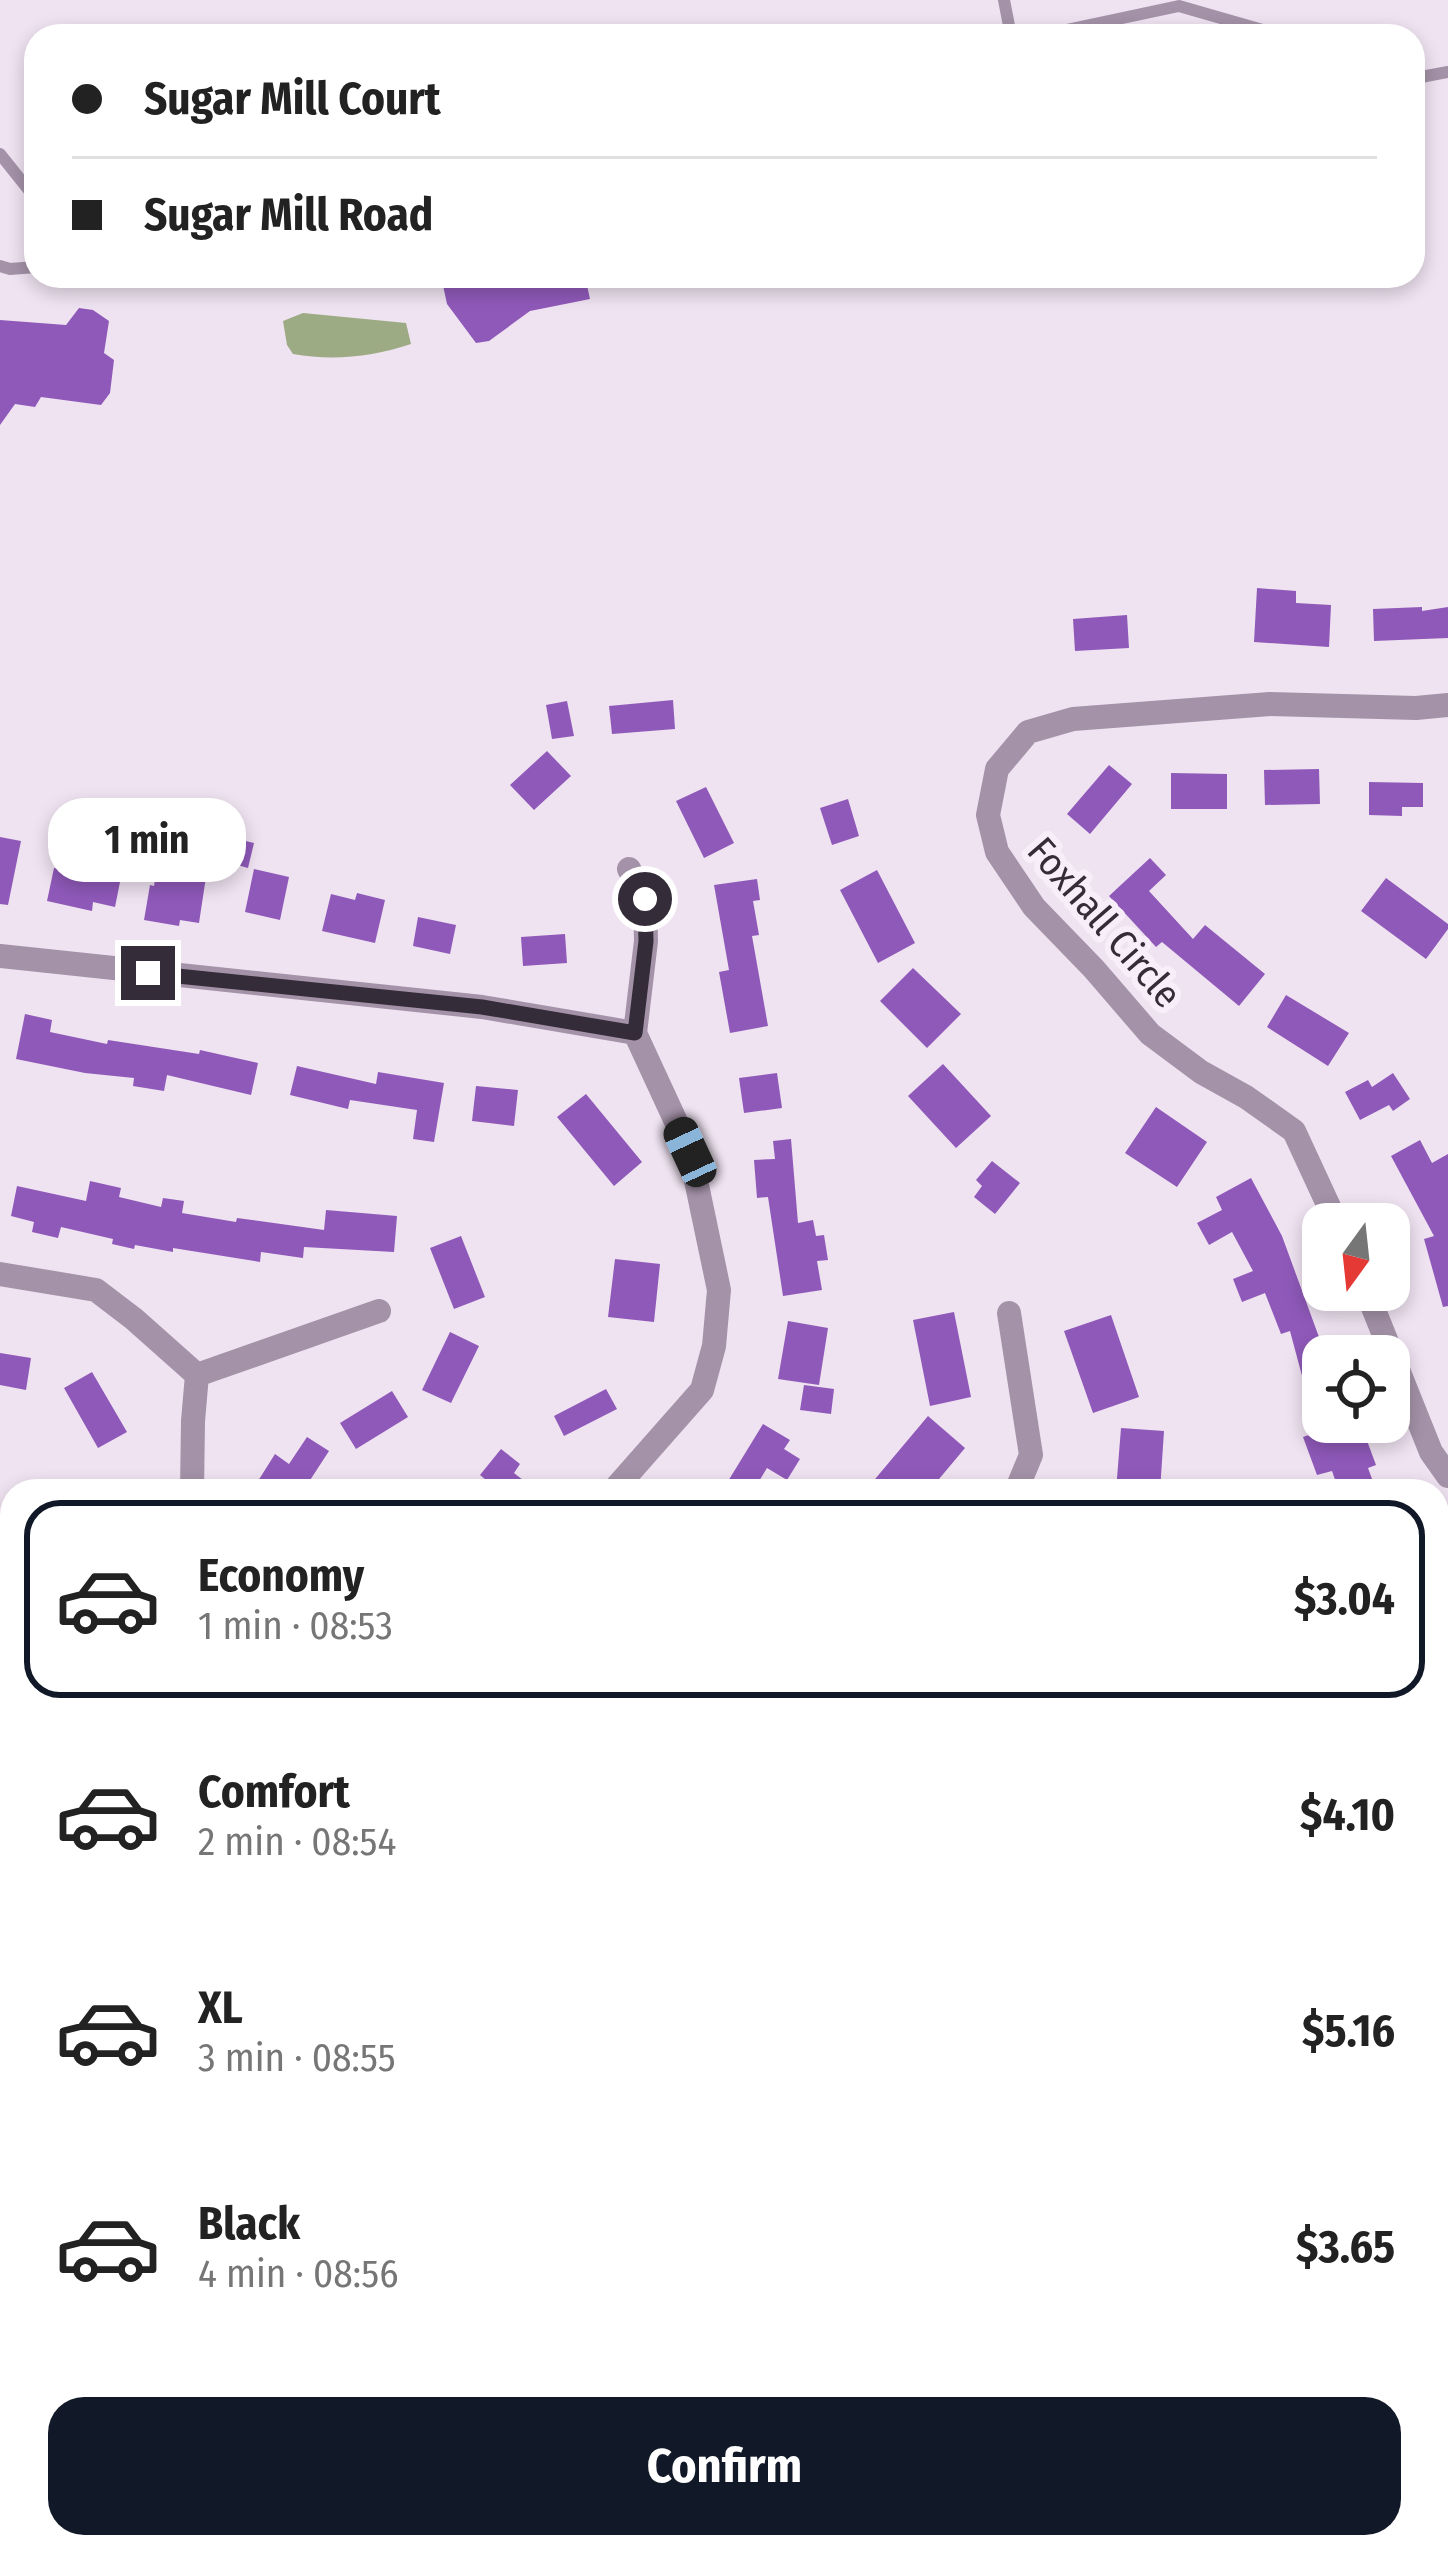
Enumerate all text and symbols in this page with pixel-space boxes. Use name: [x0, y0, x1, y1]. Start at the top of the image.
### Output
text: Sugar Mill Court: [144, 72, 441, 126]
text: Sugar Mill Road: [144, 188, 433, 242]
callout: 1 min: [49, 799, 247, 883]
text: 1 min: [105, 817, 189, 863]
street label: Foxhall Circle: [1018, 828, 1191, 1017]
route start: [618, 872, 672, 926]
route end: [121, 946, 175, 1000]
car: [658, 1112, 722, 1192]
north arrow: [1302, 1203, 1410, 1311]
map controls: [1302, 1203, 1410, 1443]
button: locate: [1302, 1335, 1410, 1443]
icon: car: [54, 1545, 162, 1653]
text: Economy: [198, 1549, 364, 1603]
text: $3.04: [1294, 1572, 1395, 1626]
text: 1 min · 08:53: [198, 1603, 393, 1649]
icon: car: [54, 1761, 162, 1869]
text: Comfort: [198, 1765, 350, 1819]
text: $4.10: [1300, 1788, 1395, 1842]
text: 2 min · 08:54: [198, 1819, 396, 1865]
icon: car: [54, 1977, 162, 2085]
text: XL: [198, 1981, 243, 2035]
text: $5.16: [1302, 2004, 1395, 2058]
text: 3 min · 08:55: [198, 2035, 396, 2081]
icon: car: [54, 2193, 162, 2301]
text: Black: [198, 2197, 300, 2251]
text: $3.65: [1296, 2220, 1395, 2274]
text: 4 min · 08:56: [198, 2251, 399, 2297]
button: Confirm: [48, 2397, 1401, 2535]

